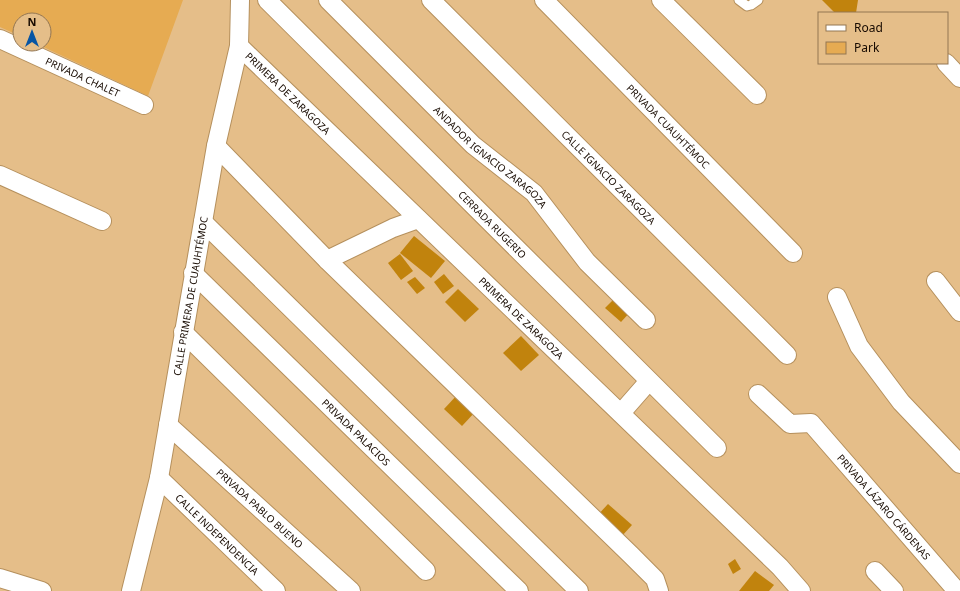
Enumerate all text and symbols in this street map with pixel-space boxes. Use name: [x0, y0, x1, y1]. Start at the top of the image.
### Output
north arrow: [12, 12, 52, 52]
legend: [818, 12, 948, 64]
text: N: [28, 14, 36, 29]
text: Road: [854, 19, 883, 36]
text: Park: [854, 39, 880, 56]
street label: PRIMERA DE ZARAGOZA: [243, 49, 334, 138]
street label: PRIVADA CHALET: [43, 54, 123, 100]
street label: PRIVADA CUAUHTÉMOC: [624, 81, 713, 172]
street label: ANDADOR IGNACIO ZARAGOZA: [431, 103, 550, 211]
street label: CALLE IGNACIO ZARAGOZA: [559, 127, 659, 228]
street label: CERRADA RUGERIO: [455, 187, 530, 261]
street label: CALLE PRIMERA DE CUAUHTÉMOC: [170, 215, 211, 377]
street label: PRIMERA DE ZARAGOZA: [476, 274, 567, 362]
street label: PRIVADA PALACIOS: [319, 396, 394, 469]
street label: PRIVADA LÁZARO CÁRDENAS: [834, 451, 934, 563]
street label: PRIVADA PABLO BUENO: [213, 465, 306, 551]
street label: CALLE INDEPENDENCIA: [172, 491, 263, 578]

